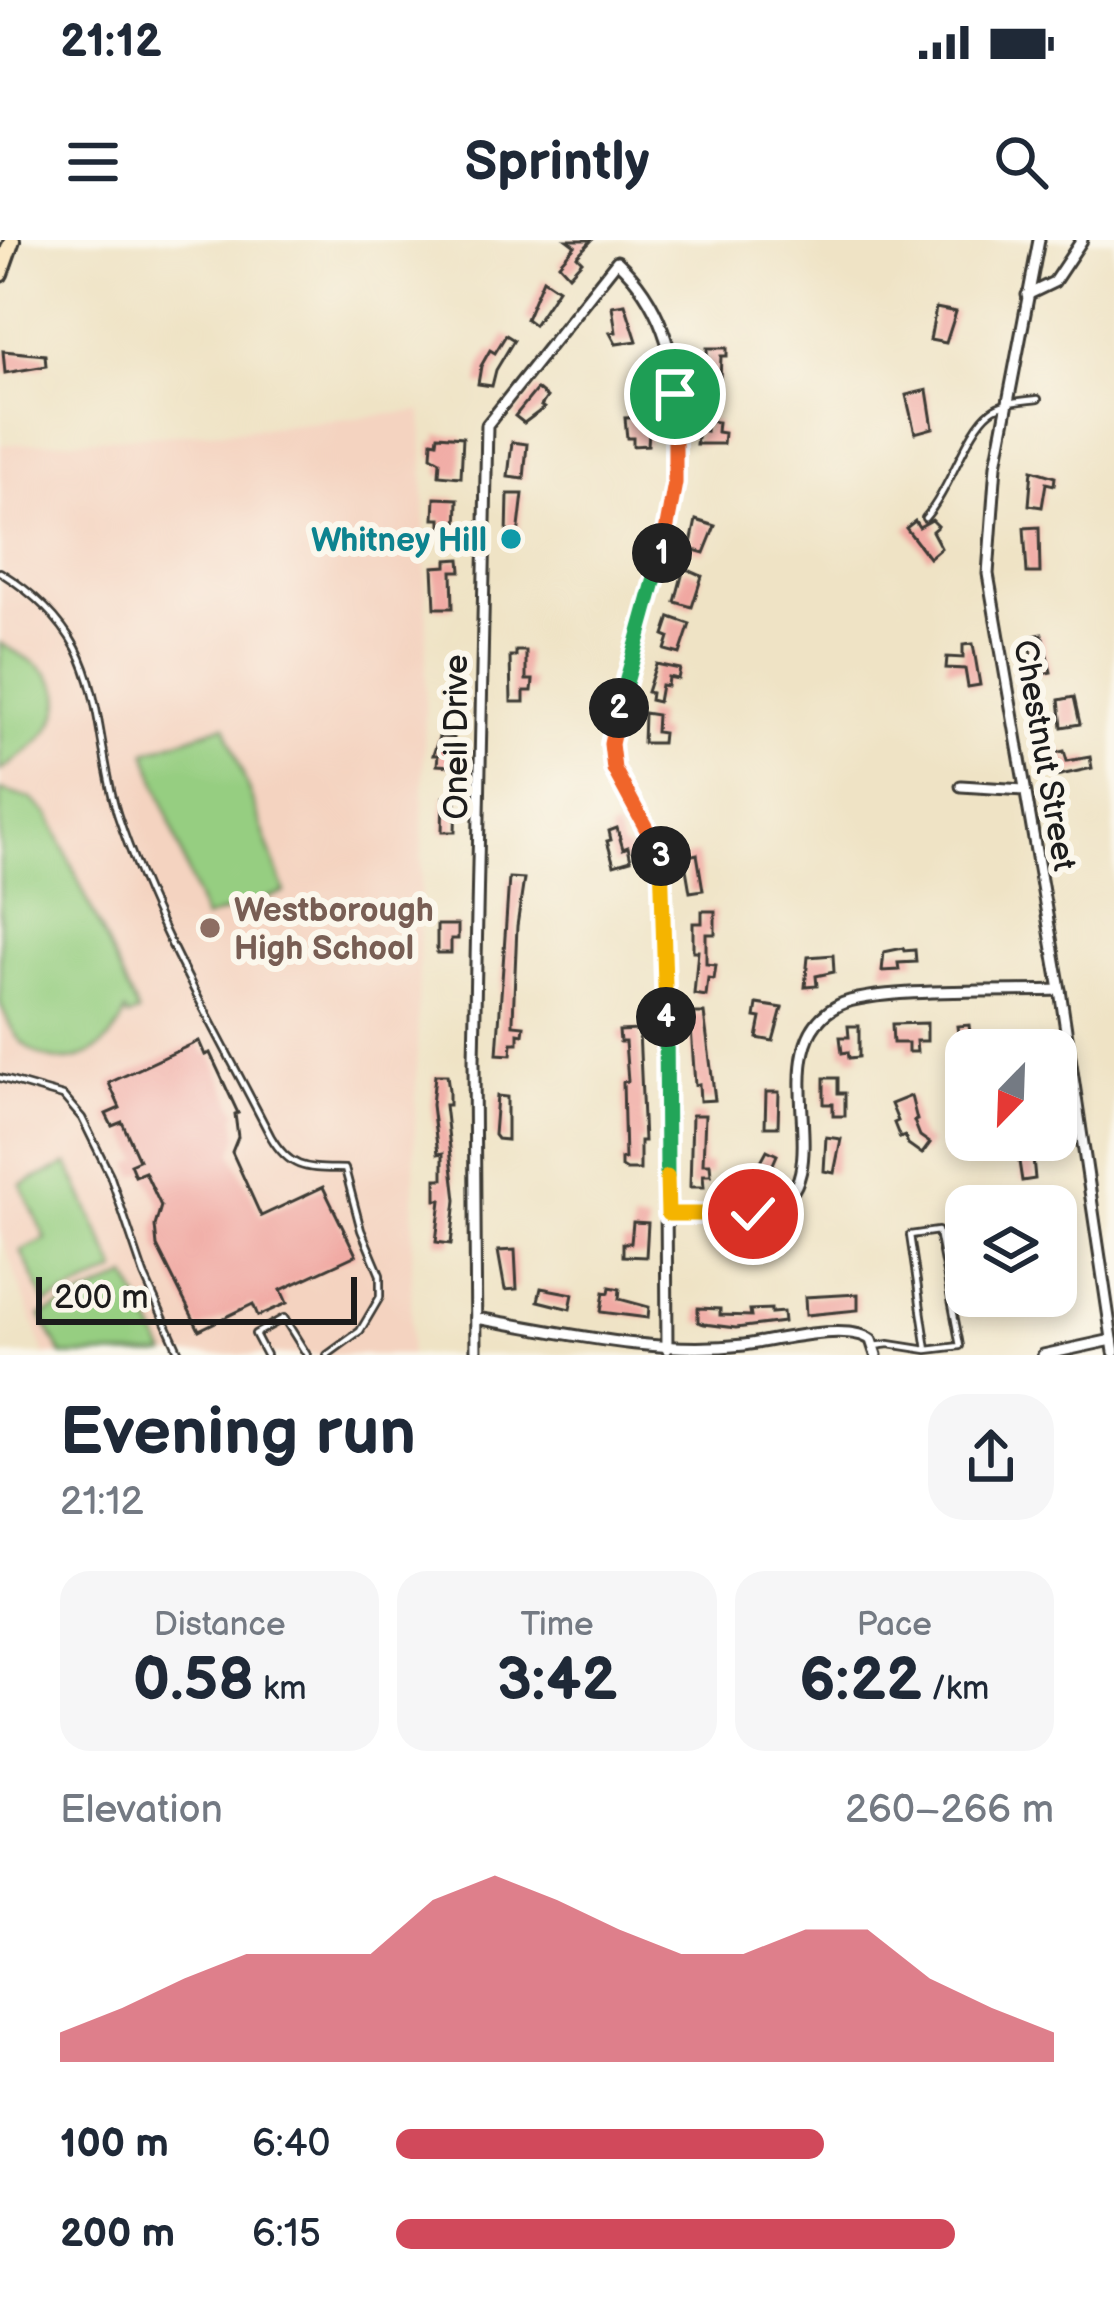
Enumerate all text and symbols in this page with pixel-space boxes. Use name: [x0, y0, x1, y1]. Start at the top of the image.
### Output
text: 21:12: [60, 15, 162, 70]
icon: menu: [60, 129, 126, 195]
icon: search: [988, 129, 1054, 195]
text: Sprintly: [464, 130, 650, 195]
pin: [624, 343, 726, 445]
icon: arrive: [642, 361, 708, 427]
place label: Whitney Hill: [311, 521, 487, 561]
pin: 1: [632, 523, 692, 583]
marker: Whitney Hill: [498, 526, 524, 552]
text: 1: [655, 533, 669, 573]
street label: Chestnut Street: [1004, 637, 1084, 874]
street label: Oneil Drive: [437, 655, 477, 819]
pin: 2: [589, 678, 649, 738]
text: 2: [609, 688, 629, 728]
pin: 3: [631, 826, 691, 886]
text: 3: [651, 836, 671, 876]
place label: Westborough High School: [234, 891, 434, 969]
marker: Westborough High School: [197, 915, 223, 941]
pin: 4: [636, 987, 696, 1047]
text: 4: [656, 997, 676, 1037]
north arrow: [945, 1029, 1077, 1161]
map controls: [945, 1029, 1077, 1317]
pin: [702, 1163, 804, 1265]
icon: check: [720, 1181, 786, 1247]
button: layers: [945, 1185, 1077, 1317]
scale bar: [36, 1271, 357, 1324]
text: 200 m: [54, 1278, 148, 1318]
text: Evening run: [60, 1394, 416, 1473]
button: share: [928, 1394, 1054, 1520]
text: 21:12: [60, 1479, 144, 1526]
text: Distance: [154, 1605, 286, 1645]
text: Time: [520, 1605, 594, 1645]
text: Pace: [857, 1605, 932, 1645]
text: 0.58: [133, 1645, 254, 1717]
text: 3:42: [497, 1645, 617, 1717]
text: 6:22: [799, 1645, 922, 1717]
text: km: [254, 1669, 306, 1709]
text: /km: [922, 1669, 989, 1709]
text: Elevation: [60, 1787, 223, 1834]
text: 260–266 m: [845, 1787, 1054, 1834]
text: 100 m: [60, 2121, 169, 2168]
text: 6:40: [252, 2121, 330, 2168]
text: 200 m: [60, 2211, 175, 2258]
text: 6:15: [252, 2211, 321, 2258]

